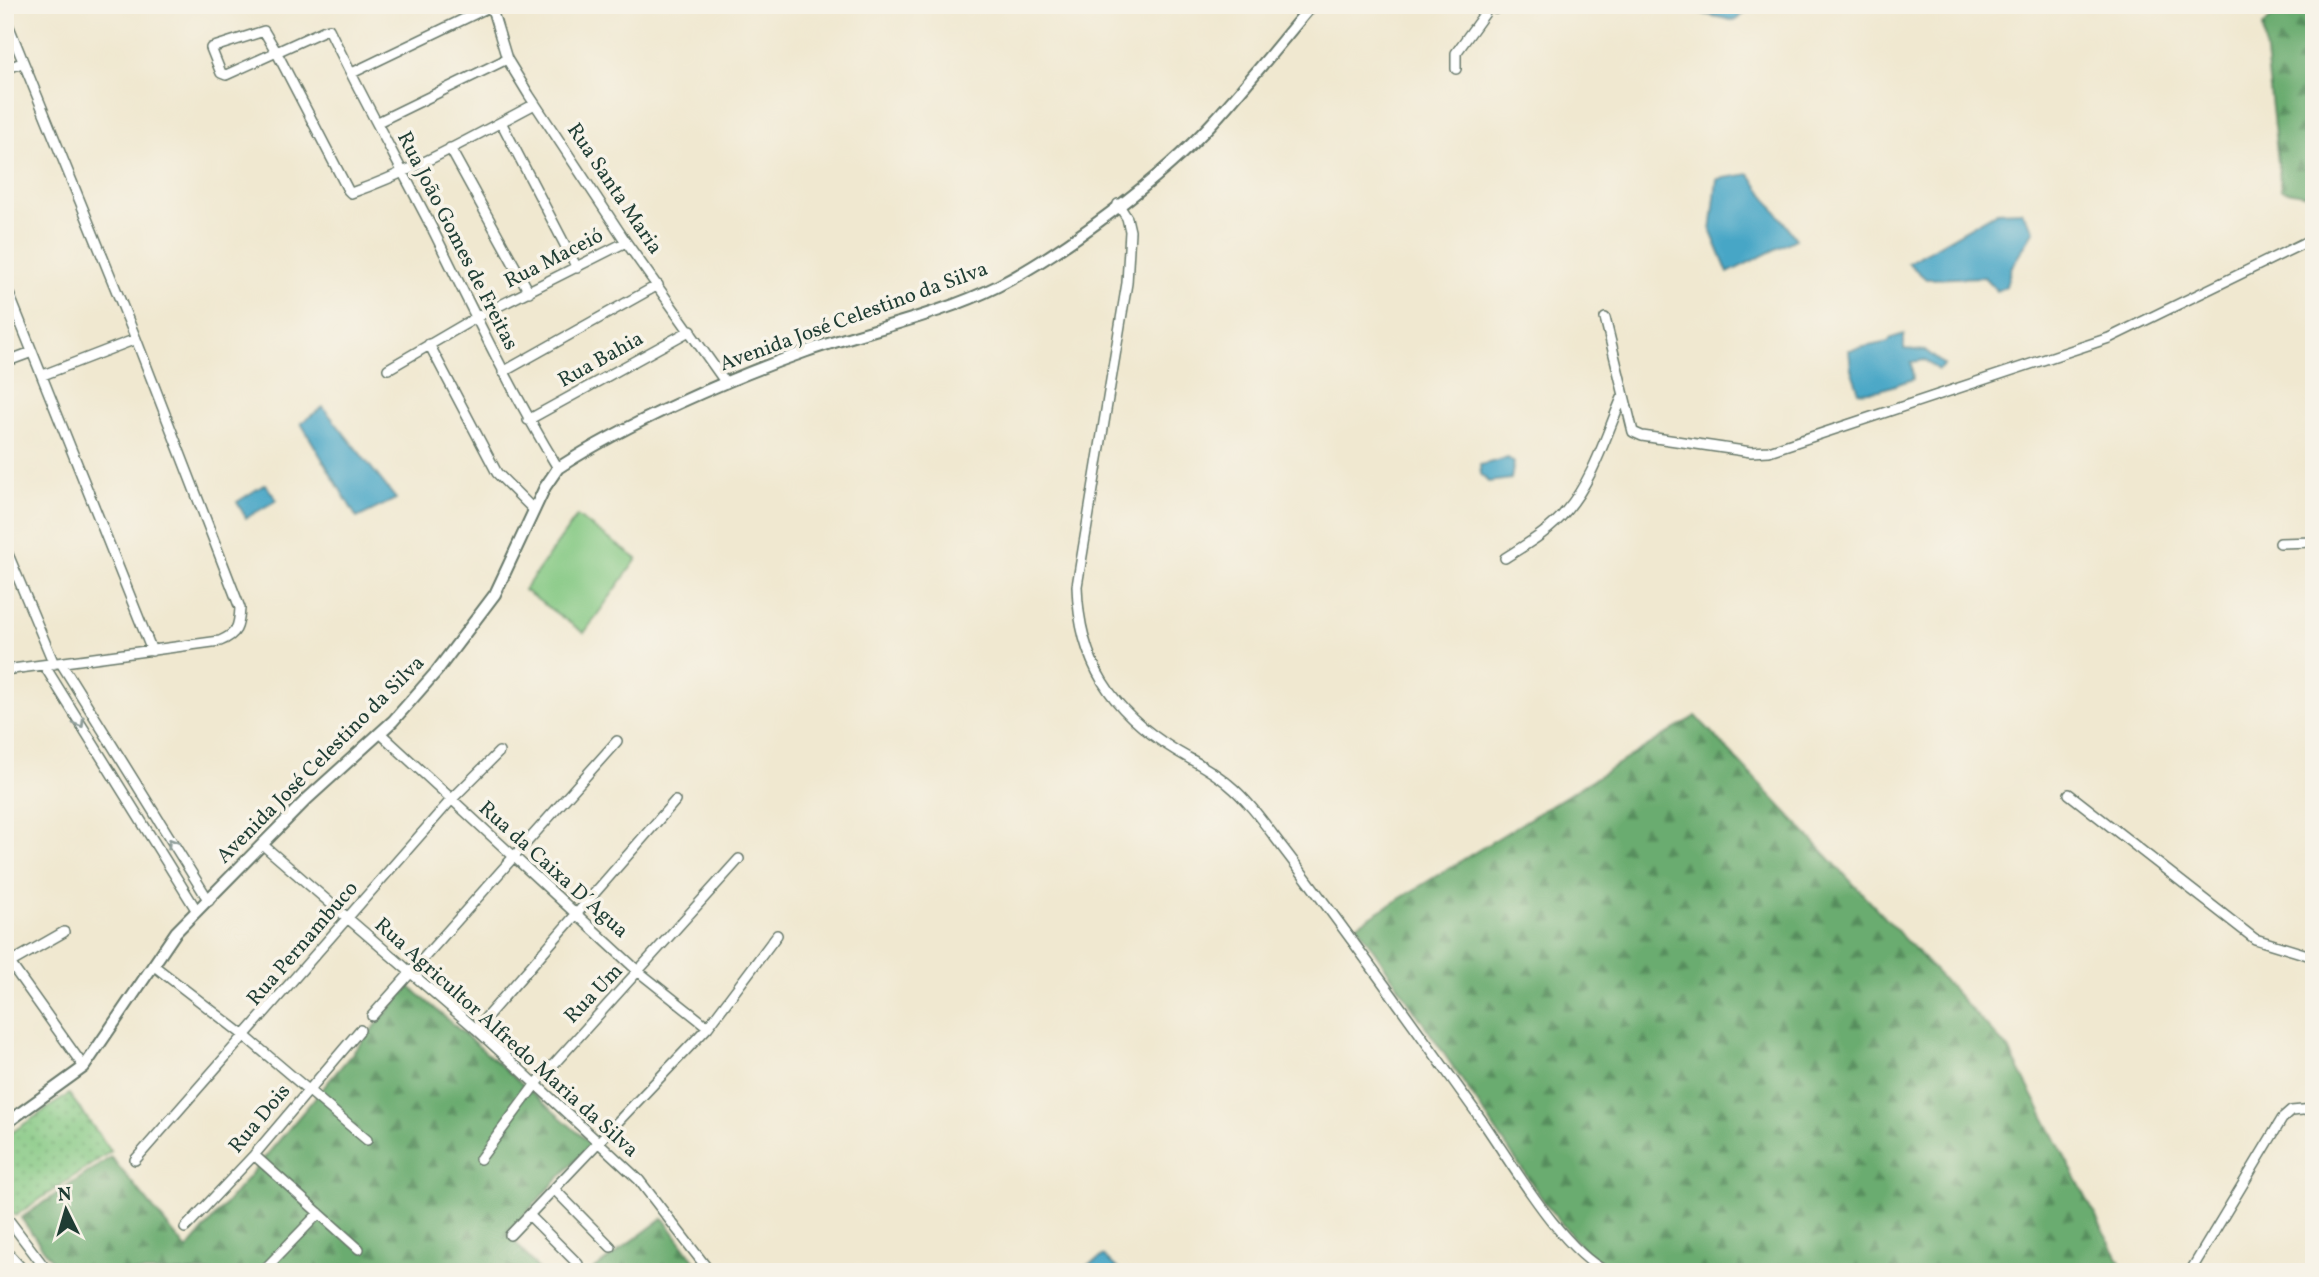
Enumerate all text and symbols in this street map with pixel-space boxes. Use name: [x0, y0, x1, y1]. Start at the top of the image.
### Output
street label: Rua Santa Maria: [559, 117, 669, 261]
street label: Rua João Gomes de Freitas: [389, 127, 525, 355]
street label: Rua Maceió: [499, 222, 609, 296]
street label: Avenida José Celestino da Silva: [716, 255, 992, 379]
street label: Rua Bahia: [553, 325, 649, 395]
street label: Avenida José Celestino da Silva: [210, 649, 432, 871]
one-way arrow: [72, 716, 85, 729]
street label: Rua da Caixa D´Agua: [472, 795, 634, 945]
one-way arrow: [168, 838, 181, 851]
street label: Rua Pernambuco: [241, 875, 365, 1013]
street label: Rua Agricultor Alfredo Maria da Silva: [368, 911, 644, 1165]
street label: Rua Um: [558, 957, 630, 1031]
street label: Rua Dois: [222, 1078, 298, 1160]
north arrow: [32, 1176, 102, 1246]
text: N: [57, 1181, 73, 1209]

